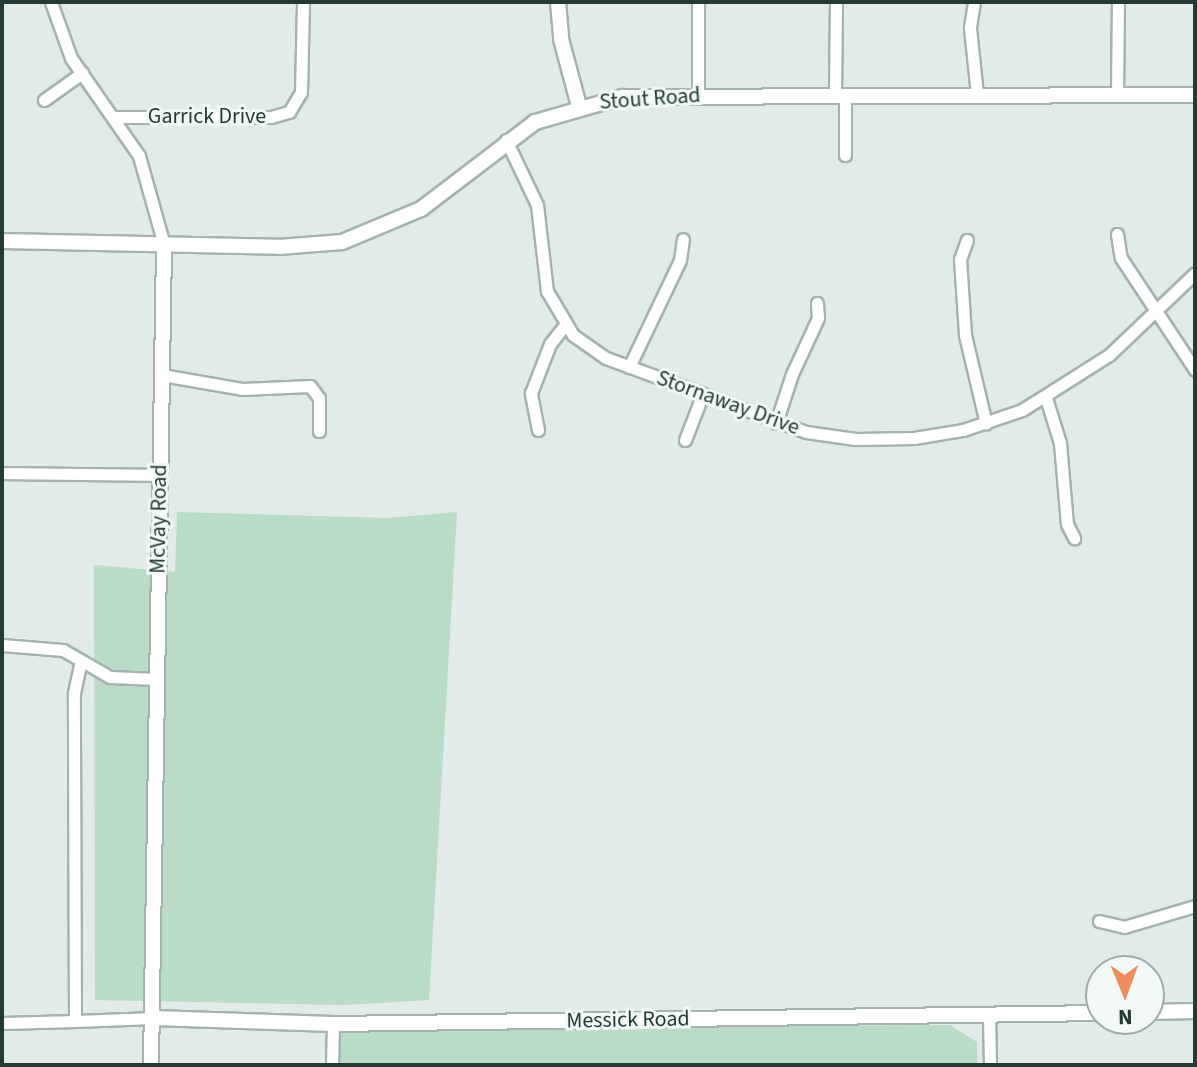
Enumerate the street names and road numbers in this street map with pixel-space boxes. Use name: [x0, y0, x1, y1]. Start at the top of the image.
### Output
street label: Stout Road: [599, 82, 701, 116]
street label: Garrick Drive: [148, 104, 266, 130]
street label: Stornaway Drive: [653, 365, 803, 441]
street label: McVay Road: [145, 464, 173, 574]
street label: Messick Road: [566, 1006, 690, 1034]

